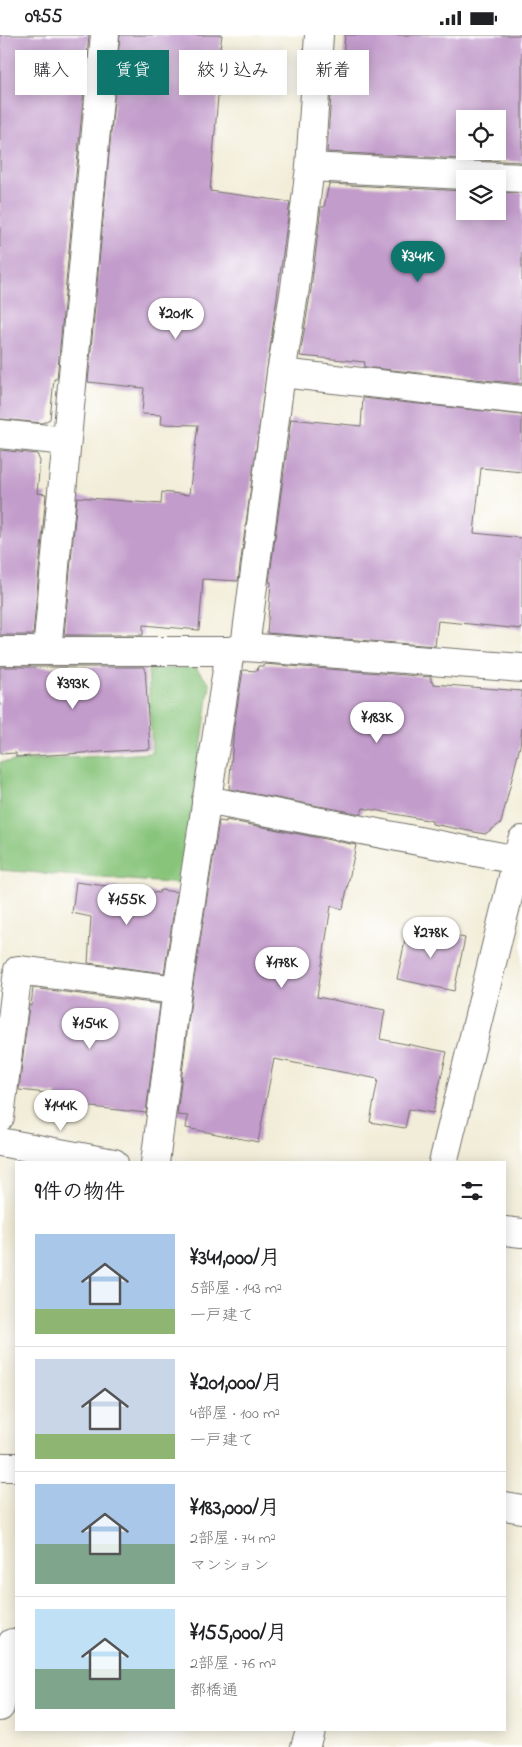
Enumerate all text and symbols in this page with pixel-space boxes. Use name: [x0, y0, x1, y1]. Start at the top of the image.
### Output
text: 09:55: [25, 4, 62, 31]
chip: 購入: [15, 50, 87, 95]
chip: 賃貸: [97, 50, 169, 95]
chip: 絞り込み: [179, 50, 287, 95]
chip: 新着: [297, 50, 369, 95]
map controls: [456, 110, 506, 220]
button: locate: [456, 110, 506, 160]
button: layers: [456, 170, 506, 220]
pin: ¥341K: [383, 241, 453, 283]
text: ¥341K: [402, 245, 434, 269]
pin: ¥201K: [141, 297, 211, 340]
text: ¥201K: [159, 302, 193, 326]
pin: ¥393K: [38, 667, 108, 710]
text: ¥393K: [57, 672, 89, 696]
pin: ¥183K: [342, 701, 412, 744]
text: ¥183K: [361, 706, 393, 730]
pin: ¥155K: [92, 883, 162, 926]
text: ¥155K: [108, 888, 146, 912]
pin: ¥278K: [396, 917, 466, 959]
text: ¥278K: [414, 921, 448, 945]
pin: ¥178K: [247, 947, 317, 989]
text: ¥178K: [266, 951, 298, 975]
pin: ¥154K: [55, 1007, 125, 1050]
text: ¥154K: [73, 1012, 107, 1036]
pin: ¥144K: [26, 1089, 96, 1132]
text: ¥144K: [45, 1094, 77, 1118]
icon: filters: [458, 1177, 486, 1205]
text: 9件の物件: [35, 1178, 125, 1208]
text: ¥341,000/月: [190, 1244, 281, 1274]
icon: home: [75, 1254, 135, 1314]
text: 5部屋 · 143 m²: [190, 1277, 282, 1301]
text: 一戸建て: [190, 1304, 254, 1328]
text: ¥201,000/月: [190, 1369, 283, 1399]
icon: home: [75, 1379, 135, 1439]
text: 4部屋 · 100 m²: [190, 1402, 280, 1426]
text: 一戸建て: [190, 1429, 254, 1453]
text: ¥183,000/月: [190, 1494, 280, 1524]
icon: home: [75, 1504, 135, 1564]
text: 2部屋 · 74 m²: [190, 1527, 276, 1551]
text: マンション: [190, 1554, 269, 1578]
text: ¥155,000/月: [190, 1619, 287, 1649]
icon: home: [75, 1629, 135, 1689]
text: 2部屋 · 76 m²: [190, 1652, 276, 1676]
text: 都橋通: [190, 1679, 238, 1703]

